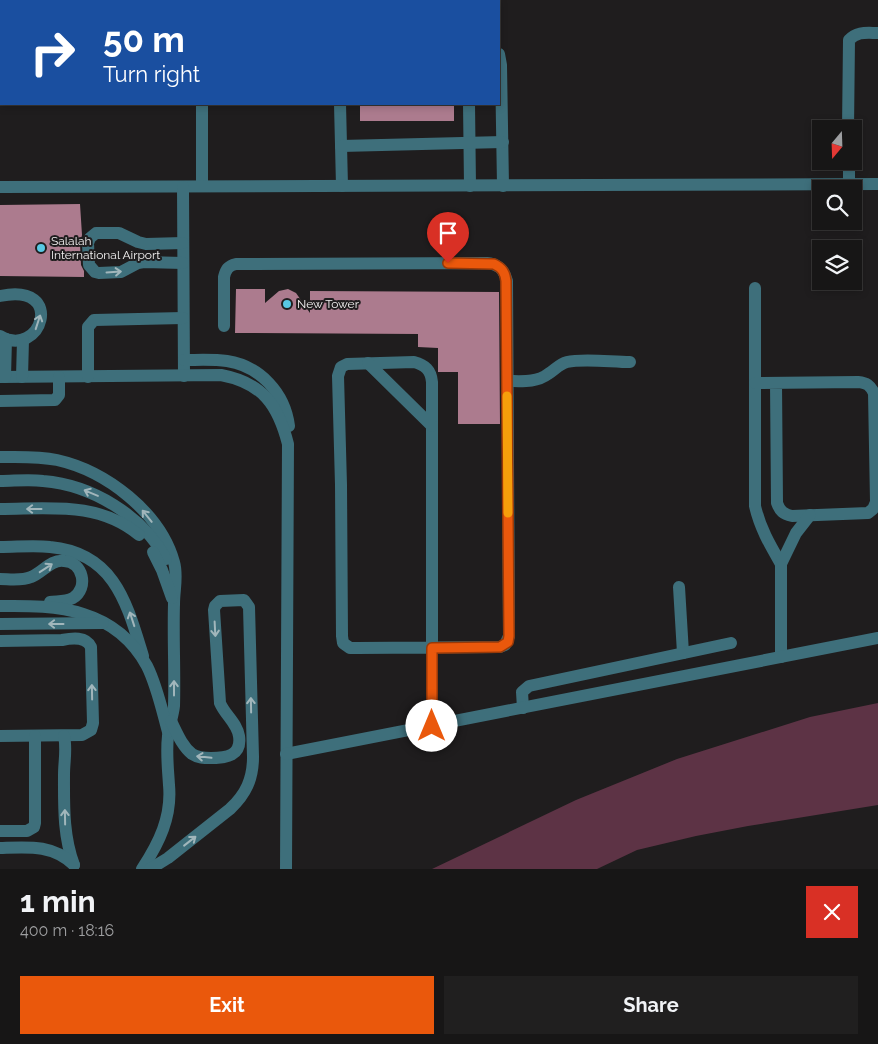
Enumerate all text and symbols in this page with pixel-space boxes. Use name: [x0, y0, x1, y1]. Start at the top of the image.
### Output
text: 50 m: [103, 19, 185, 60]
icon: right: [20, 20, 85, 85]
text: Turn right: [103, 61, 200, 87]
north arrow: [812, 120, 862, 170]
map controls: [812, 120, 862, 290]
button: search: [812, 180, 862, 230]
pin: [427, 212, 469, 263]
icon: arrive: [434, 219, 462, 247]
place label: Salalah International Airport: [51, 234, 160, 262]
button: layers: [812, 240, 862, 290]
marker: Salalah International Airport: [35, 242, 47, 254]
one-way arrow: [106, 268, 122, 277]
place label: New Tower: [297, 297, 360, 311]
marker: New Tower: [281, 298, 293, 310]
one-way arrow: [34, 314, 44, 330]
one-way arrow: [84, 488, 99, 498]
one-way arrow: [26, 504, 42, 514]
one-way arrow: [142, 509, 153, 522]
one-way arrow: [39, 563, 53, 573]
one-way arrow: [126, 611, 136, 627]
one-way arrow: [49, 619, 65, 629]
one-way arrow: [211, 621, 220, 637]
one-way arrow: [169, 680, 179, 696]
one-way arrow: [87, 685, 97, 701]
one-way arrow: [247, 698, 256, 714]
position arrow: [405, 699, 457, 751]
one-way arrow: [197, 752, 213, 762]
one-way arrow: [60, 810, 70, 826]
one-way arrow: [183, 836, 197, 846]
text: 1 min: [20, 884, 96, 919]
button: close: [806, 886, 858, 938]
text: 400 m · 18:16: [20, 921, 114, 940]
button: Exit: [20, 976, 434, 1034]
button: Share: [444, 976, 858, 1034]

